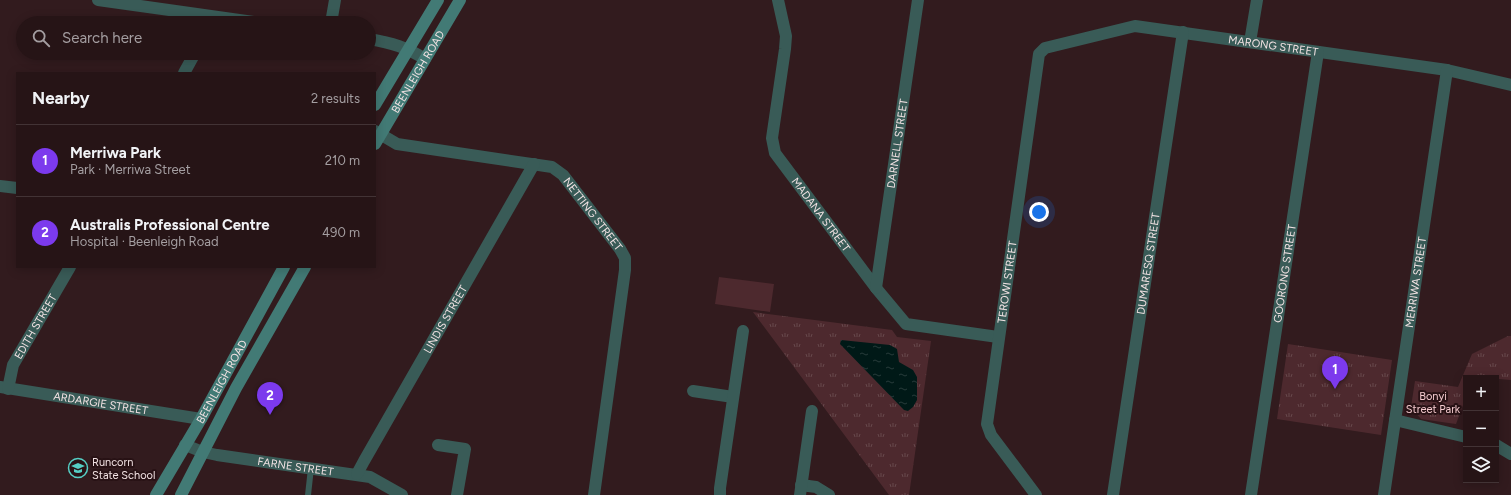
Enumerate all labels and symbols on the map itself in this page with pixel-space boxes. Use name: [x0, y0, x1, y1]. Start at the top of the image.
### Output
street label: BEENLEIGH ROAD: [389, 28, 448, 115]
street label: MARONG STREET: [1227, 33, 1319, 59]
street label: DARNELL STREET: [885, 98, 910, 189]
street label: NETTING STREET: [560, 175, 625, 253]
street label: MADANA STREET: [789, 175, 853, 254]
your location: [1029, 202, 1049, 222]
street label: DUMARESQ STREET: [1134, 212, 1163, 315]
street label: GOORONG STREET: [1271, 224, 1299, 324]
street label: MERRIWA STREET: [1403, 236, 1429, 329]
street label: TEROWI STREET: [995, 240, 1020, 324]
street label: LINDIS STREET: [421, 283, 470, 356]
street label: EDITH STREET: [12, 292, 60, 362]
street label: BEENLEIGH ROAD: [194, 337, 250, 426]
pin: 1: [1322, 356, 1348, 389]
pin: 2: [257, 382, 283, 415]
street label: ARDARGIE STREET: [52, 390, 149, 417]
park label: Bonyi Street Park: [1406, 390, 1461, 416]
street label: FARNE STREET: [256, 455, 334, 479]
place label: Runcorn State School: [92, 456, 155, 482]
school or university icon: Runcorn State School: [67, 457, 89, 479]

